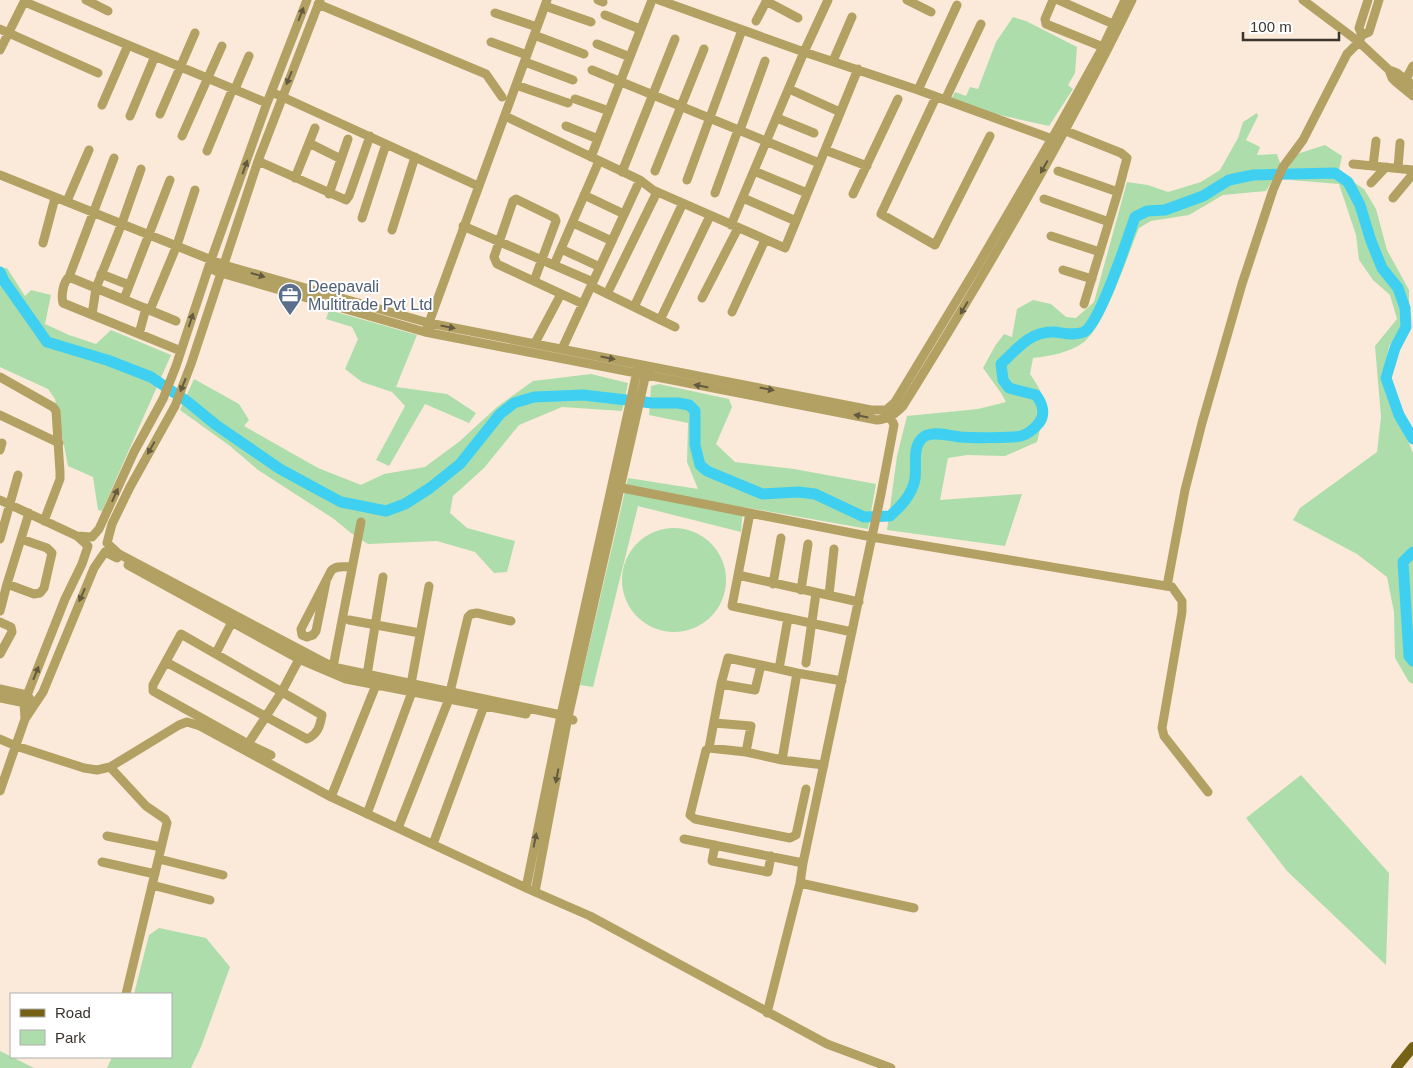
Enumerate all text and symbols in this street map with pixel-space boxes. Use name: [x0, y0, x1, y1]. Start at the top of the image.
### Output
one-way arrow: [297, 6, 305, 21]
scale bar: [1243, 10, 1339, 42]
text: 100 m: [1250, 18, 1292, 35]
one-way arrow: [285, 71, 293, 86]
one-way arrow: [242, 159, 249, 174]
one-way arrow: [1040, 160, 1049, 174]
one-way arrow: [250, 271, 265, 279]
place label: Deepavali Multitrade Pvt Ltd: [308, 278, 433, 313]
office icon: Deepavali Multitrade Pvt Ltd: [277, 282, 303, 316]
one-way arrow: [959, 301, 968, 314]
one-way arrow: [188, 312, 196, 327]
one-way arrow: [440, 323, 456, 331]
one-way arrow: [600, 354, 616, 362]
one-way arrow: [179, 378, 187, 393]
one-way arrow: [693, 381, 709, 389]
one-way arrow: [759, 386, 775, 394]
one-way arrow: [852, 412, 868, 420]
one-way arrow: [147, 441, 155, 456]
one-way arrow: [112, 488, 120, 502]
one-way arrow: [78, 588, 86, 602]
one-way arrow: [32, 665, 40, 680]
one-way arrow: [552, 768, 560, 784]
one-way arrow: [532, 831, 540, 847]
legend: [10, 993, 172, 1058]
text: Road: [55, 1004, 91, 1021]
text: Park: [55, 1029, 86, 1046]

